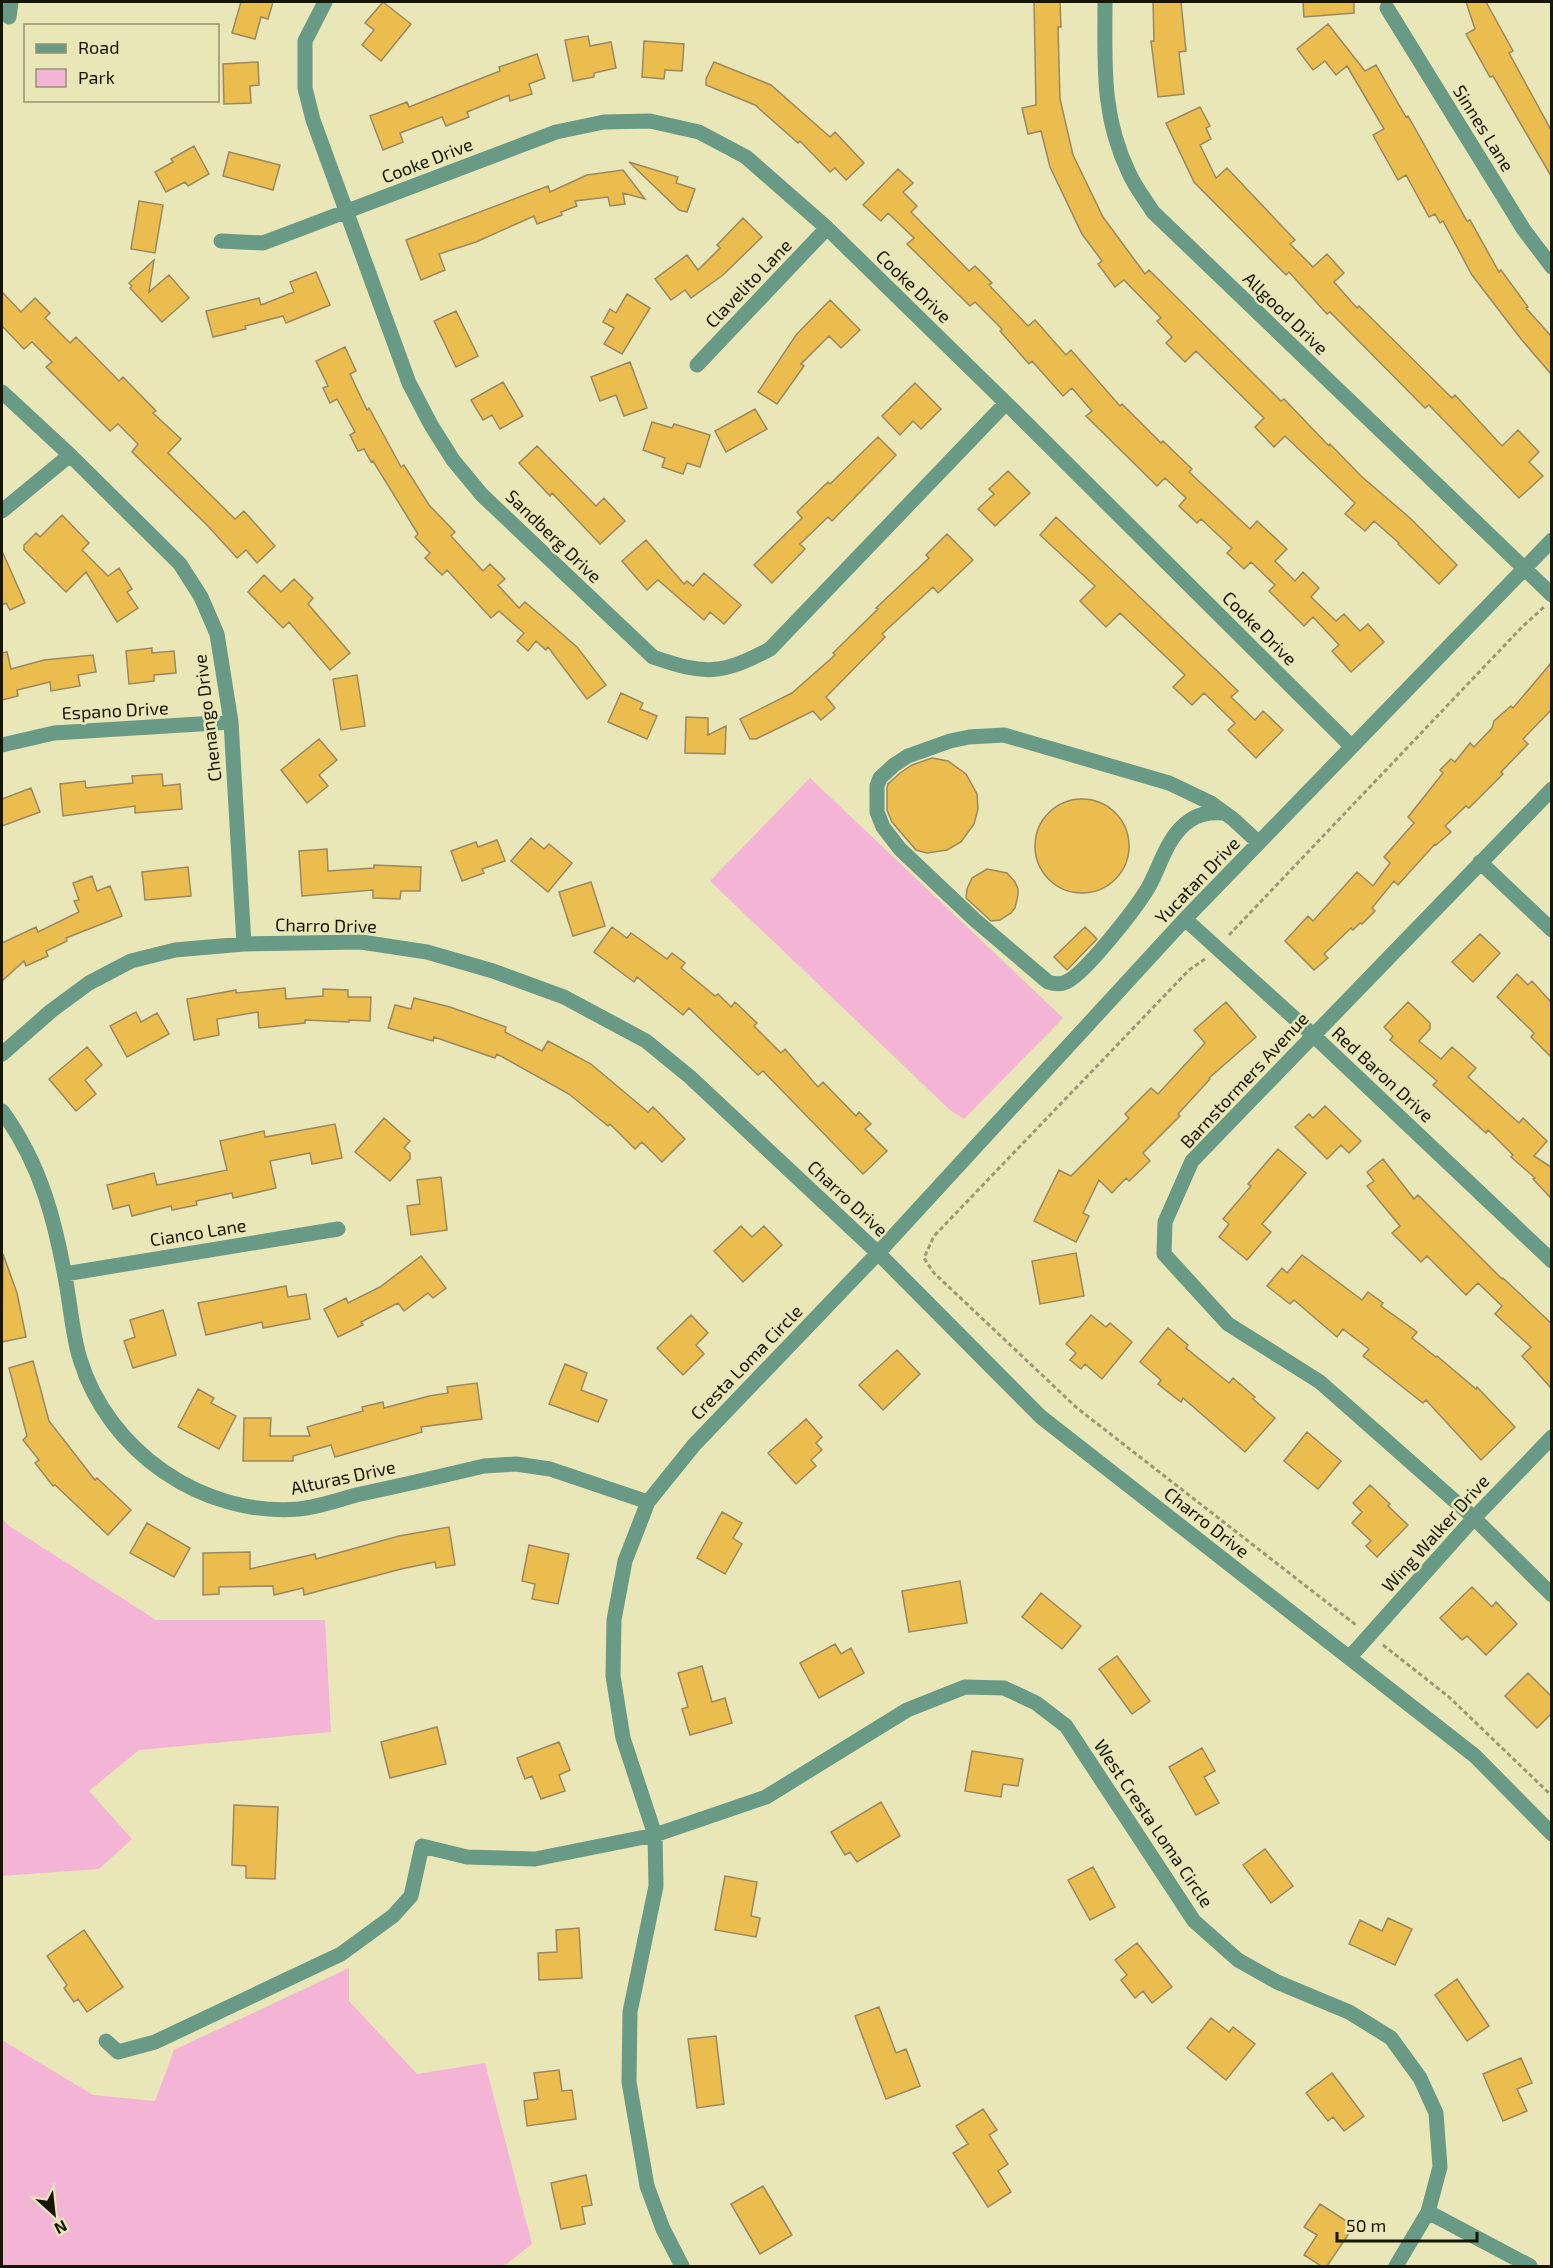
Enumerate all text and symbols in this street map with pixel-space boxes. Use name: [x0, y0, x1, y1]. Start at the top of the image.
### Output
legend: [24, 24, 219, 102]
text: Road: [78, 36, 119, 58]
text: Park: [78, 66, 115, 88]
street label: Sinnes Lane: [1449, 81, 1519, 175]
street label: Cooke Drive: [378, 133, 476, 187]
street label: Clavelito Lane: [700, 234, 796, 332]
street label: Cooke Drive: [872, 245, 956, 327]
street label: Allgood Drive: [1239, 267, 1333, 359]
street label: Sandberg Drive: [502, 485, 606, 587]
street label: Cooke Drive: [1218, 586, 1302, 670]
street label: Chenango Drive: [188, 653, 226, 783]
street label: Espano Drive: [61, 696, 169, 724]
street label: Yucatan Drive: [1150, 832, 1244, 928]
street label: Charro Drive: [275, 913, 377, 937]
street label: Barnstormers Avenue: [1175, 1007, 1313, 1153]
street label: Red Baron Drive: [1328, 1021, 1438, 1127]
street label: Charro Drive: [803, 1155, 893, 1241]
street label: Cianco Lane: [148, 1214, 248, 1250]
street label: Cresta Loma Circle: [685, 1300, 807, 1424]
street label: Alturas Drive: [289, 1455, 397, 1499]
street label: Wing Walker Drive: [1377, 1470, 1493, 1596]
street label: Charro Drive: [1160, 1482, 1254, 1562]
street label: West Cresta Loma Circle: [1090, 1735, 1218, 1911]
north arrow: [24, 2184, 84, 2244]
scale bar: [1337, 2205, 1476, 2243]
text: 50 m: [1346, 2214, 1386, 2236]
text: N: [52, 2217, 71, 2239]

